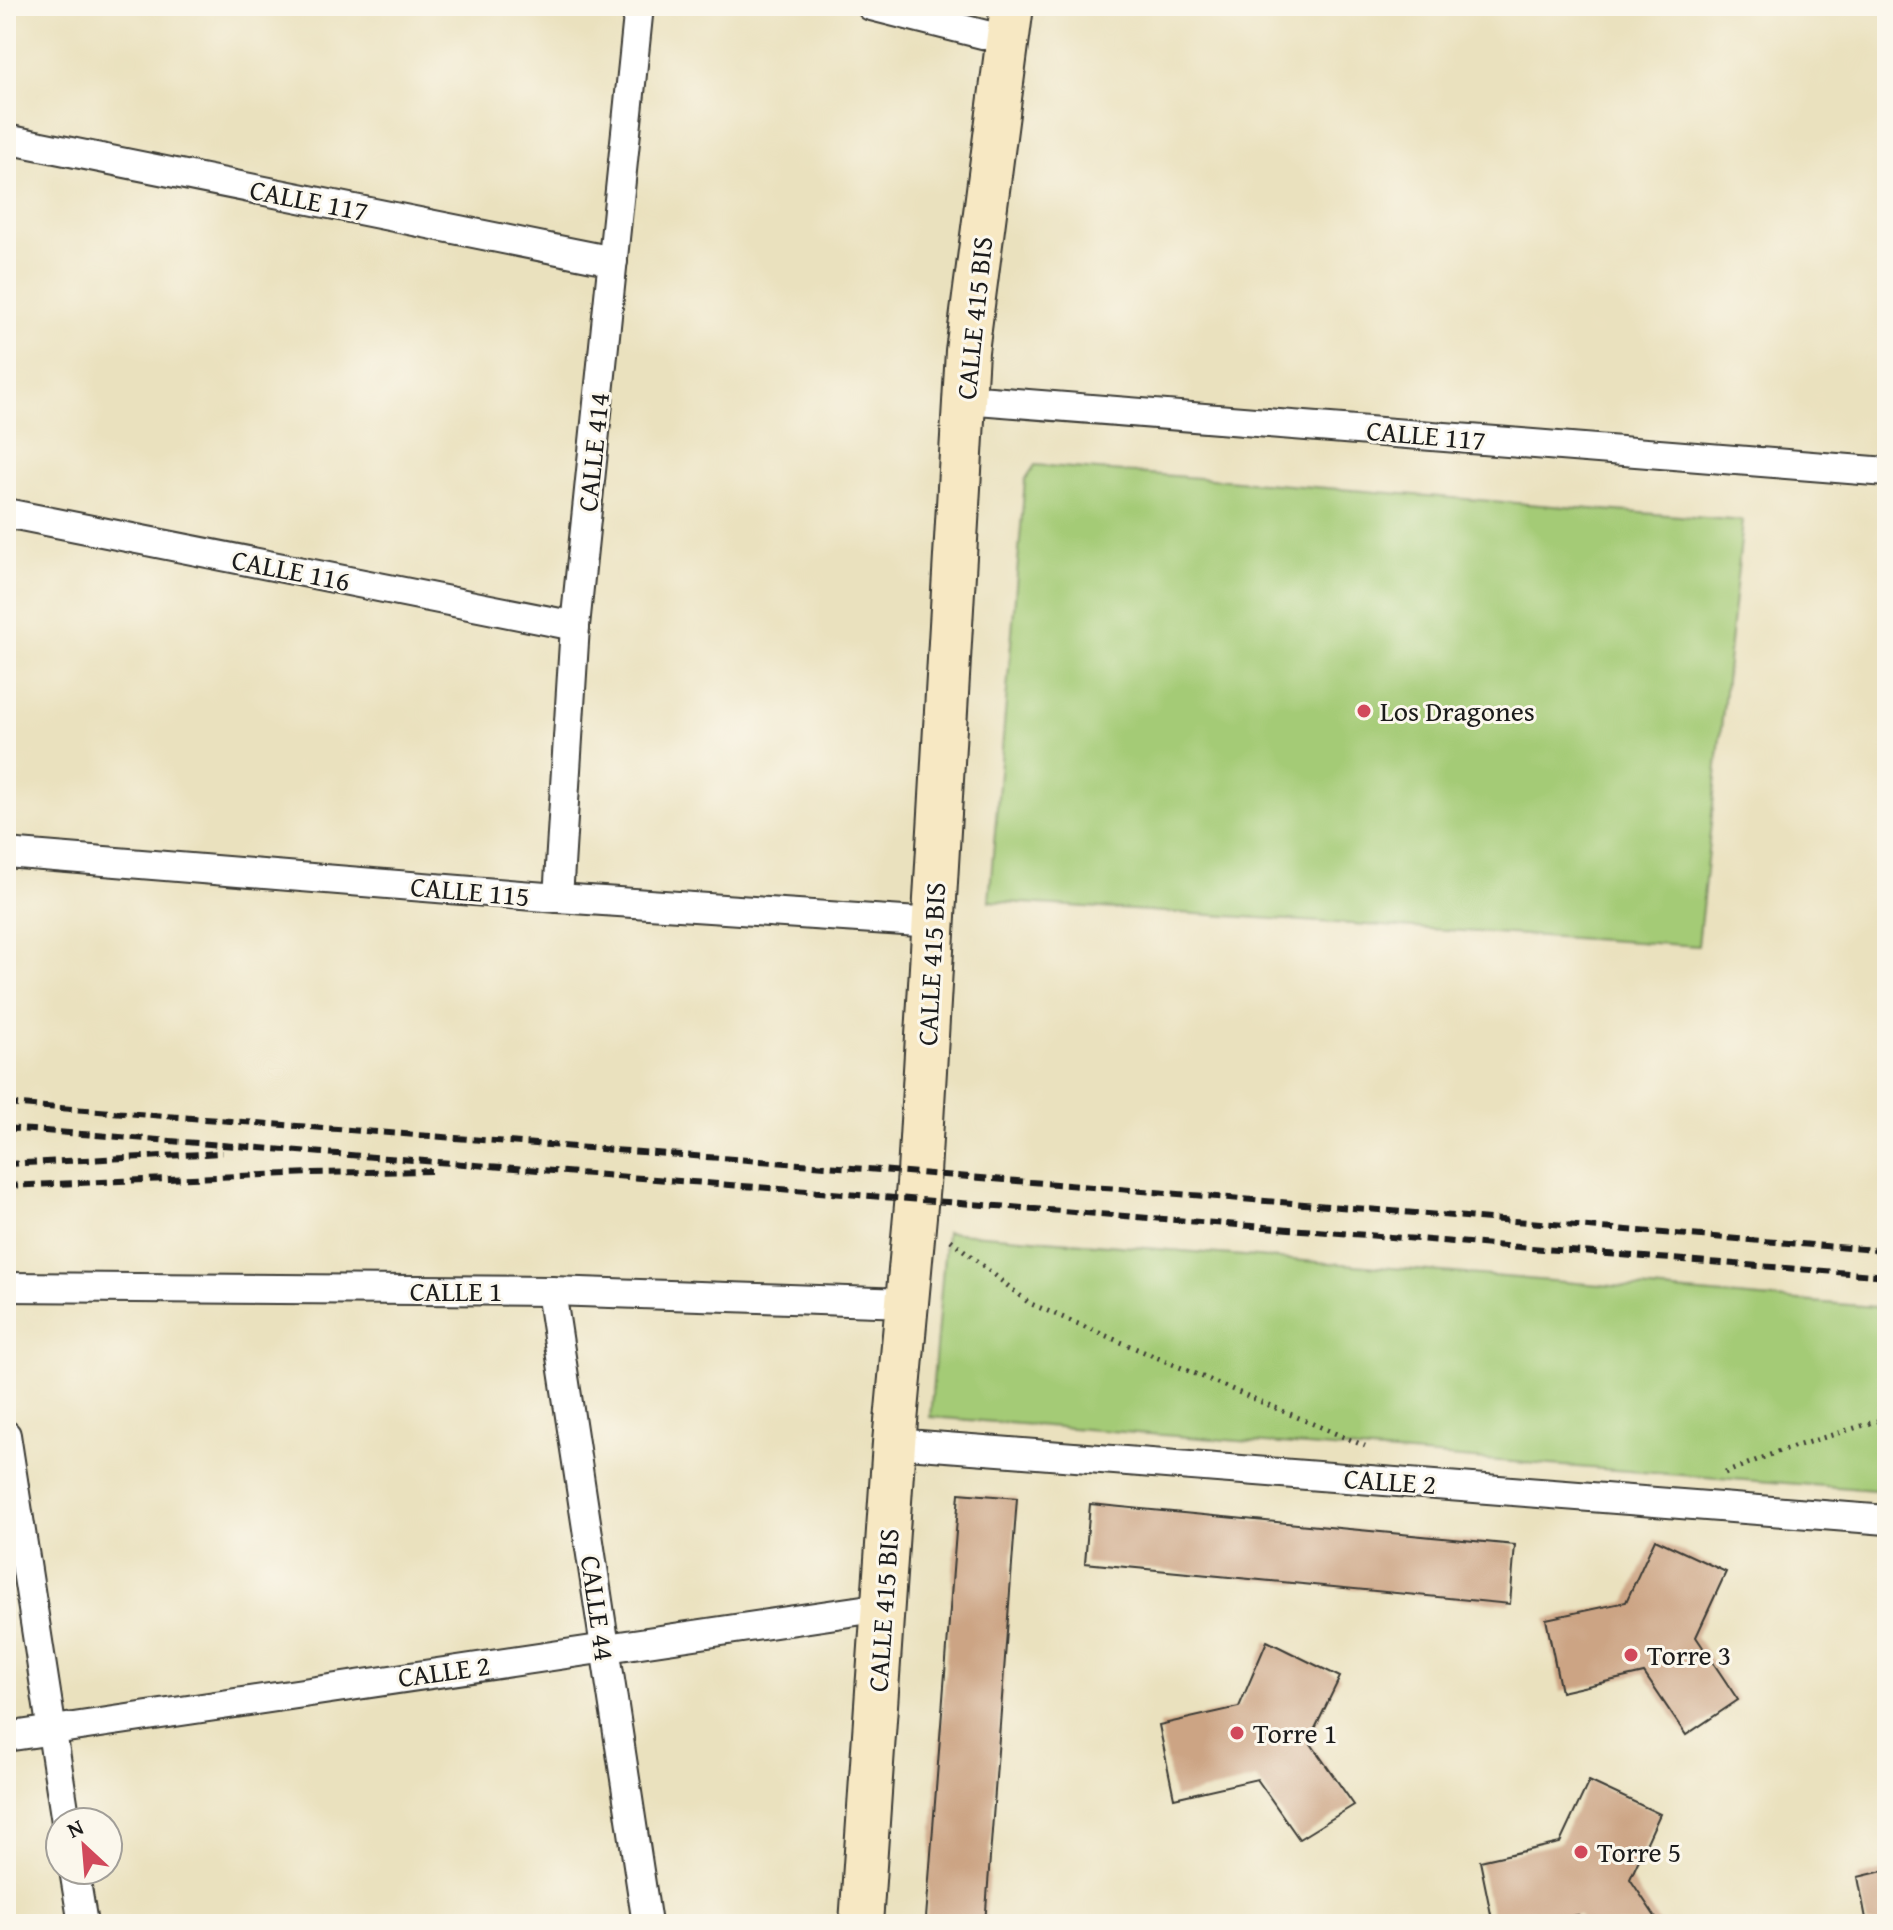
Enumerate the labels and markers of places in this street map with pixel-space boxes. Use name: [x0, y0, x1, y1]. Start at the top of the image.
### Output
place label: Los Dragones: [1380, 690, 1535, 731]
marker: Los Dragones: [1355, 702, 1373, 720]
place label: Torre 3: [1647, 1634, 1731, 1675]
marker: Torre 3: [1622, 1646, 1640, 1664]
place label: Torre 1: [1253, 1712, 1337, 1753]
marker: Torre 1: [1228, 1724, 1246, 1742]
place label: Torre 5: [1597, 1831, 1681, 1872]
marker: Torre 5: [1572, 1843, 1590, 1861]

